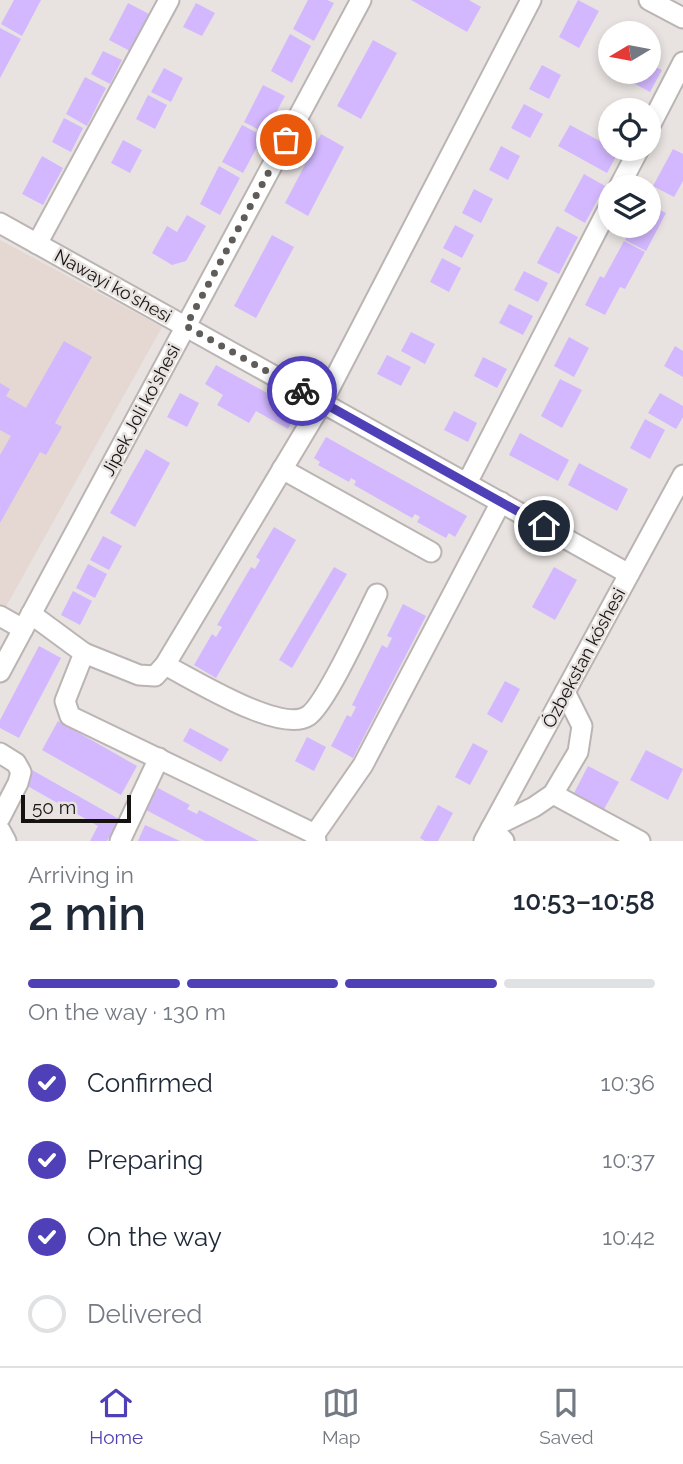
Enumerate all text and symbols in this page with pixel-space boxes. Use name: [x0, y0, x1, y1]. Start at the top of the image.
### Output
north arrow: [598, 21, 662, 84]
map controls: [598, 21, 661, 238]
button: locate: [598, 98, 661, 161]
pin: [256, 110, 316, 170]
icon: bag: [267, 121, 305, 159]
button: layers: [598, 175, 661, 238]
street label: Nawayi ko'shesi: [51, 245, 176, 326]
street label: Jipek Joli ko'shesi: [97, 340, 184, 479]
courier: [267, 356, 337, 426]
icon: bike: [283, 372, 321, 410]
pin: [514, 496, 574, 556]
icon: home: [525, 507, 563, 545]
street label: Ózbekstan kóshesi: [537, 584, 629, 731]
scale bar: [21, 792, 131, 824]
text: 50 m: [32, 796, 76, 818]
text: Arriving in: [28, 861, 134, 888]
text: 10:53–10:58: [513, 886, 655, 916]
text: 2 min: [28, 887, 146, 941]
text: On the way · 130 m: [28, 998, 226, 1025]
icon: check: [28, 1064, 66, 1102]
text: Confirmed: [87, 1068, 213, 1098]
text: 10:36: [601, 1069, 655, 1096]
icon: check: [28, 1141, 66, 1179]
text: Preparing: [87, 1145, 203, 1175]
text: 10:37: [602, 1146, 655, 1173]
icon: check: [28, 1218, 66, 1256]
text: On the way: [87, 1222, 222, 1252]
text: 10:42: [602, 1223, 655, 1250]
text: Delivered: [87, 1299, 202, 1329]
tab: Home: [89, 1384, 143, 1448]
tab: Map: [322, 1384, 361, 1448]
tab: Saved: [539, 1384, 594, 1448]

